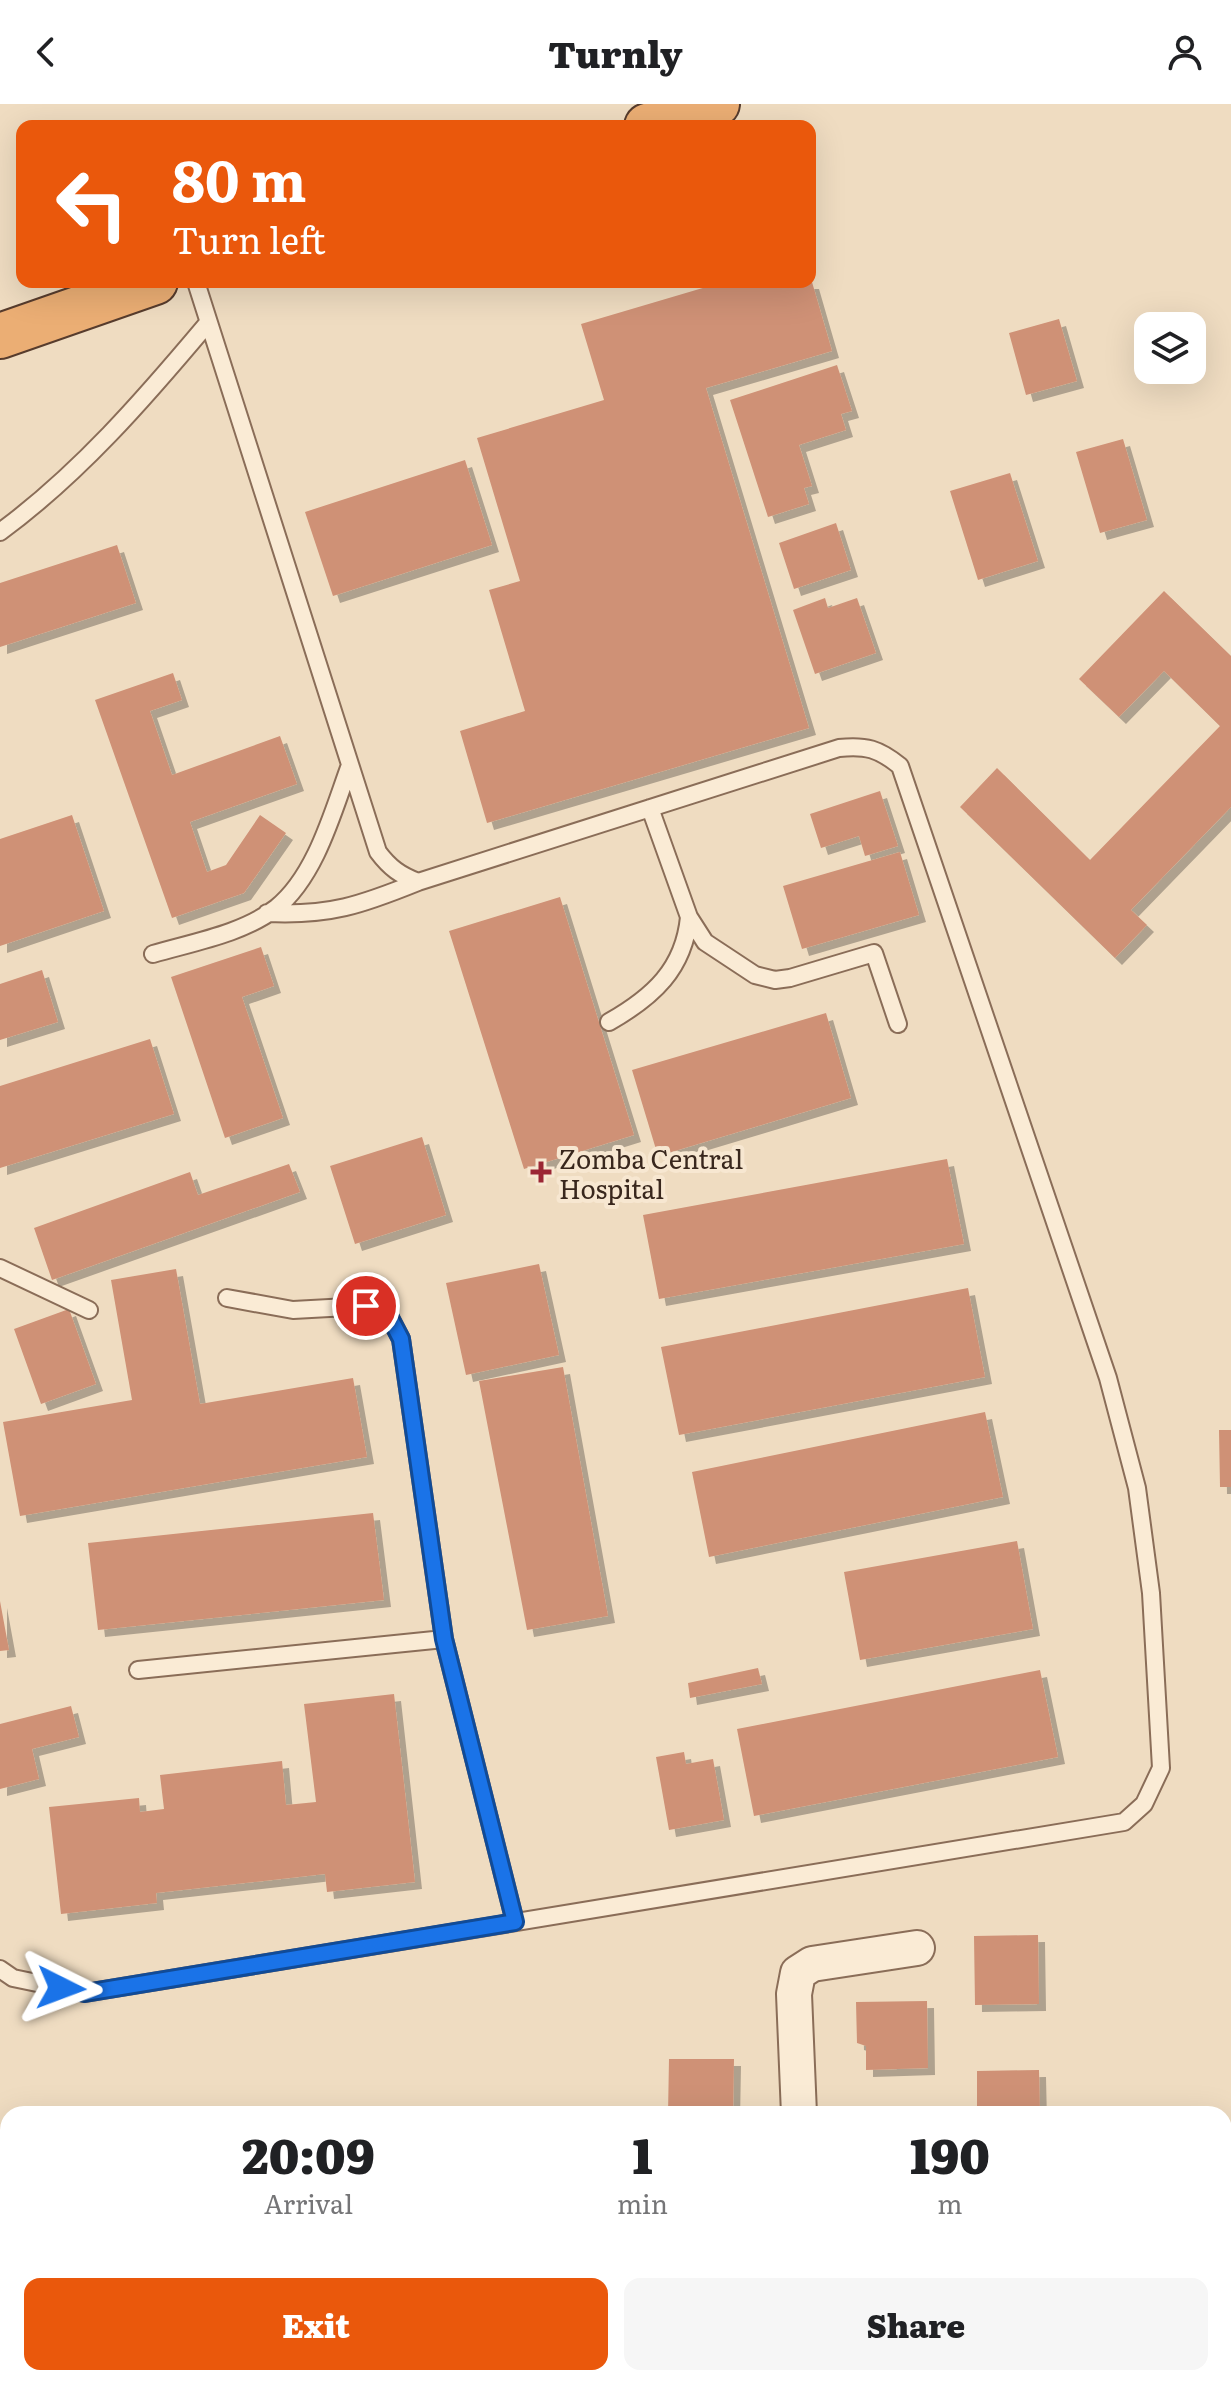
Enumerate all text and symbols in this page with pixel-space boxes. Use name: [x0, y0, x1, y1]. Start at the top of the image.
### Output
text: Turnly: [548, 26, 683, 79]
icon: back: [24, 30, 68, 74]
icon: person: [1163, 30, 1207, 74]
text: 80 m: [172, 136, 307, 219]
icon: left: [40, 152, 144, 256]
text: Turn left: [172, 212, 326, 265]
map controls: [1134, 312, 1206, 384]
button: layers: [1134, 312, 1206, 384]
place label: Zomba Central Hospital: [559, 1138, 744, 1207]
marker: Zomba Central Hospital: [530, 1161, 552, 1183]
pin: [332, 1272, 400, 1340]
icon: arrive: [344, 1284, 388, 1328]
position arrow: [19, 1946, 103, 2030]
text: 20:09: [242, 2118, 375, 2189]
text: 1: [632, 2118, 652, 2189]
text: 190: [910, 2118, 990, 2189]
text: Arrival: [264, 2183, 353, 2222]
text: min: [617, 2183, 668, 2222]
text: m: [937, 2183, 963, 2222]
button: Exit: [24, 2278, 608, 2370]
button: Share: [624, 2278, 1208, 2370]

